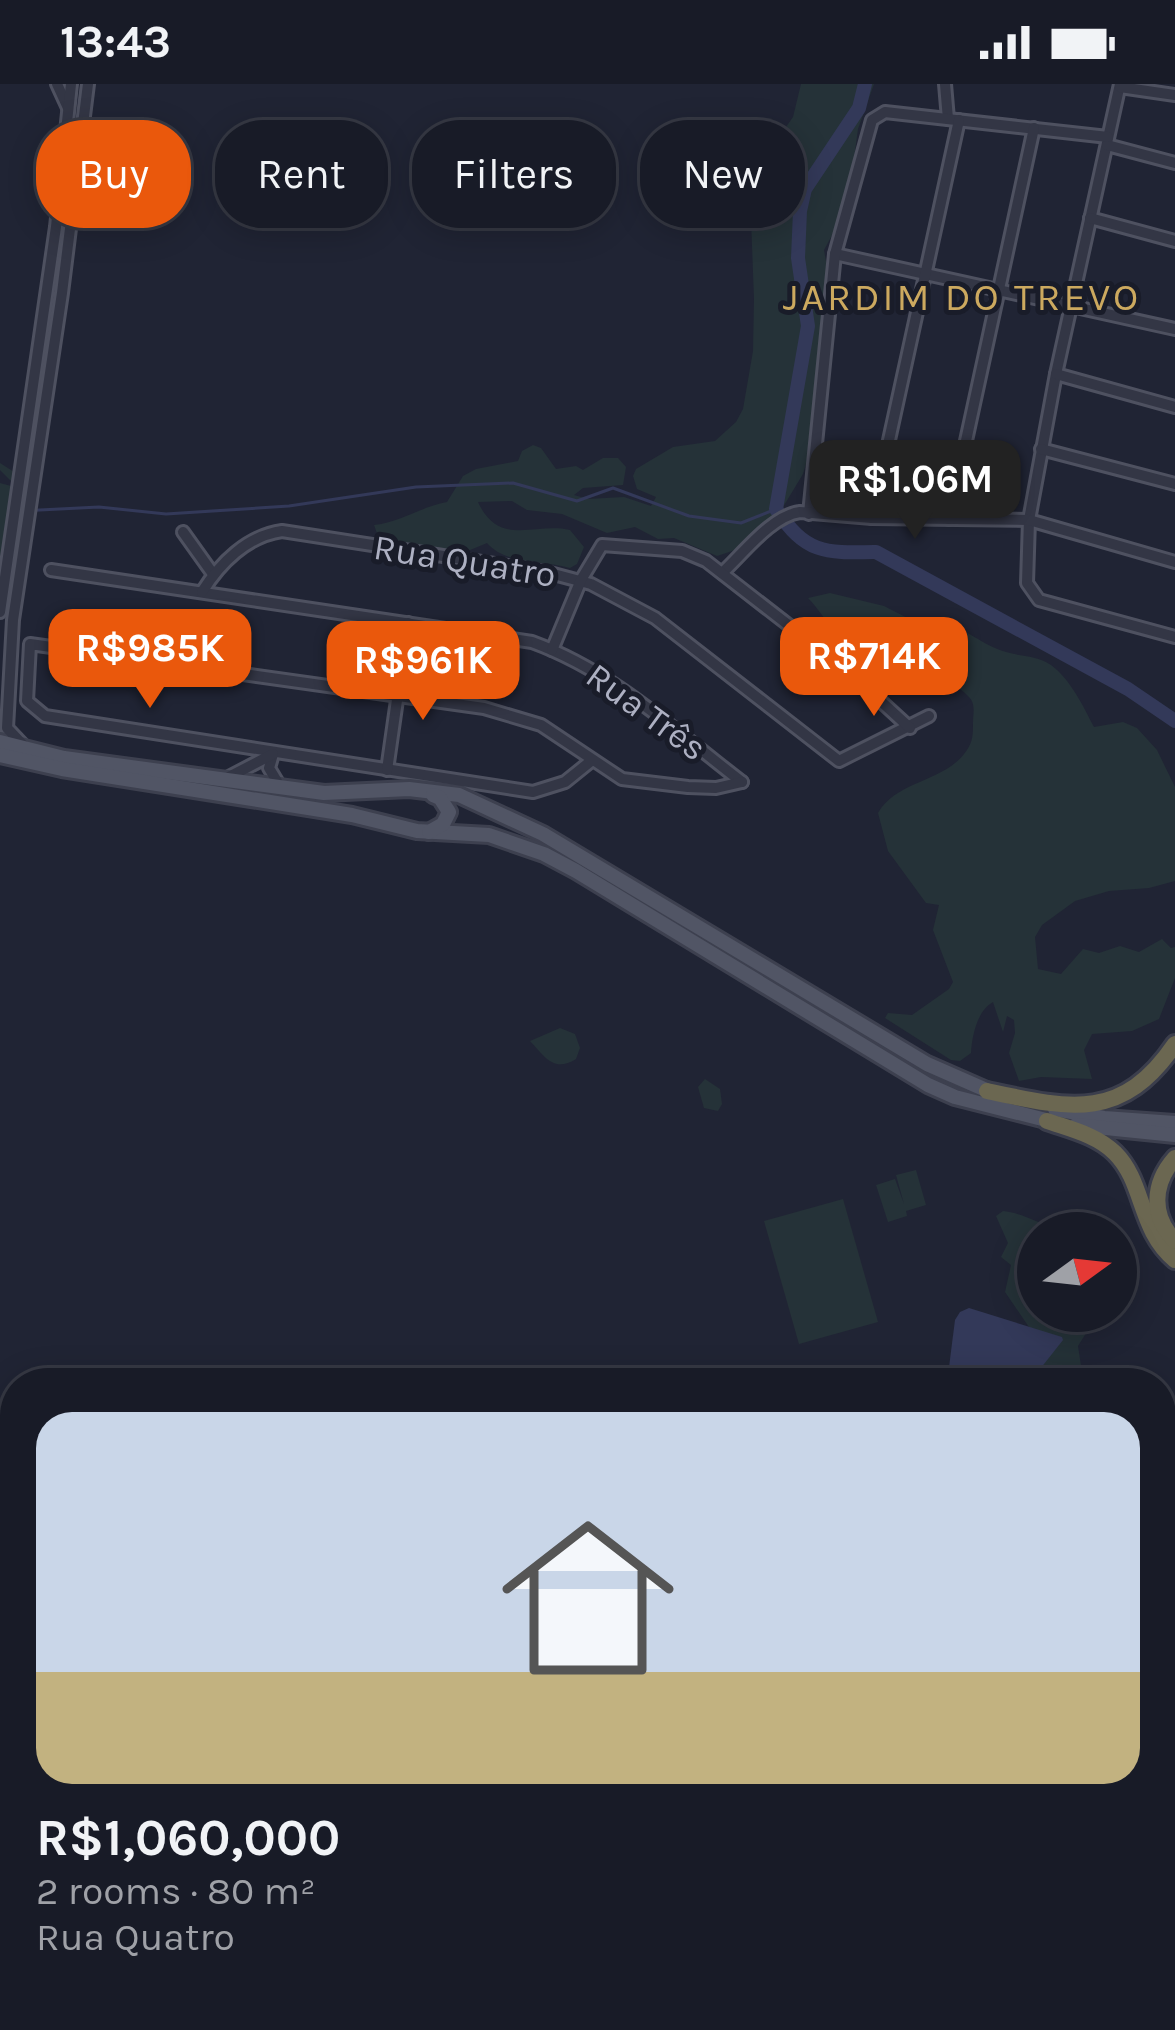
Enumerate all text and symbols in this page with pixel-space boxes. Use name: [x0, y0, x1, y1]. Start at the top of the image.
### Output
text: 13:43: [60, 16, 171, 68]
chip: Buy: [36, 120, 191, 228]
chip: Rent: [215, 120, 388, 228]
chip: Filters: [412, 120, 616, 228]
chip: New: [640, 120, 805, 228]
district label: JARDIM DO TREVO: [783, 274, 1141, 320]
pin: R$1.06M: [804, 440, 1026, 542]
text: R$1.06M: [837, 456, 993, 502]
street label: Rua Quatro: [371, 526, 559, 596]
pin: R$985K: [52, 609, 248, 711]
pin: R$714K: [776, 617, 972, 719]
pin: R$961K: [325, 621, 521, 723]
text: R$985K: [75, 625, 225, 671]
text: R$714K: [807, 633, 941, 679]
text: R$961K: [354, 637, 492, 683]
street label: Rua Três: [578, 654, 715, 769]
north arrow: [1017, 1212, 1137, 1332]
map controls: [1017, 1212, 1137, 1332]
icon: home: [480, 1490, 696, 1706]
text: R$1,060,000: [36, 1808, 340, 1868]
text: 2 rooms · 80 m²: [36, 1868, 316, 1914]
text: Rua Quatro: [36, 1914, 235, 1960]

